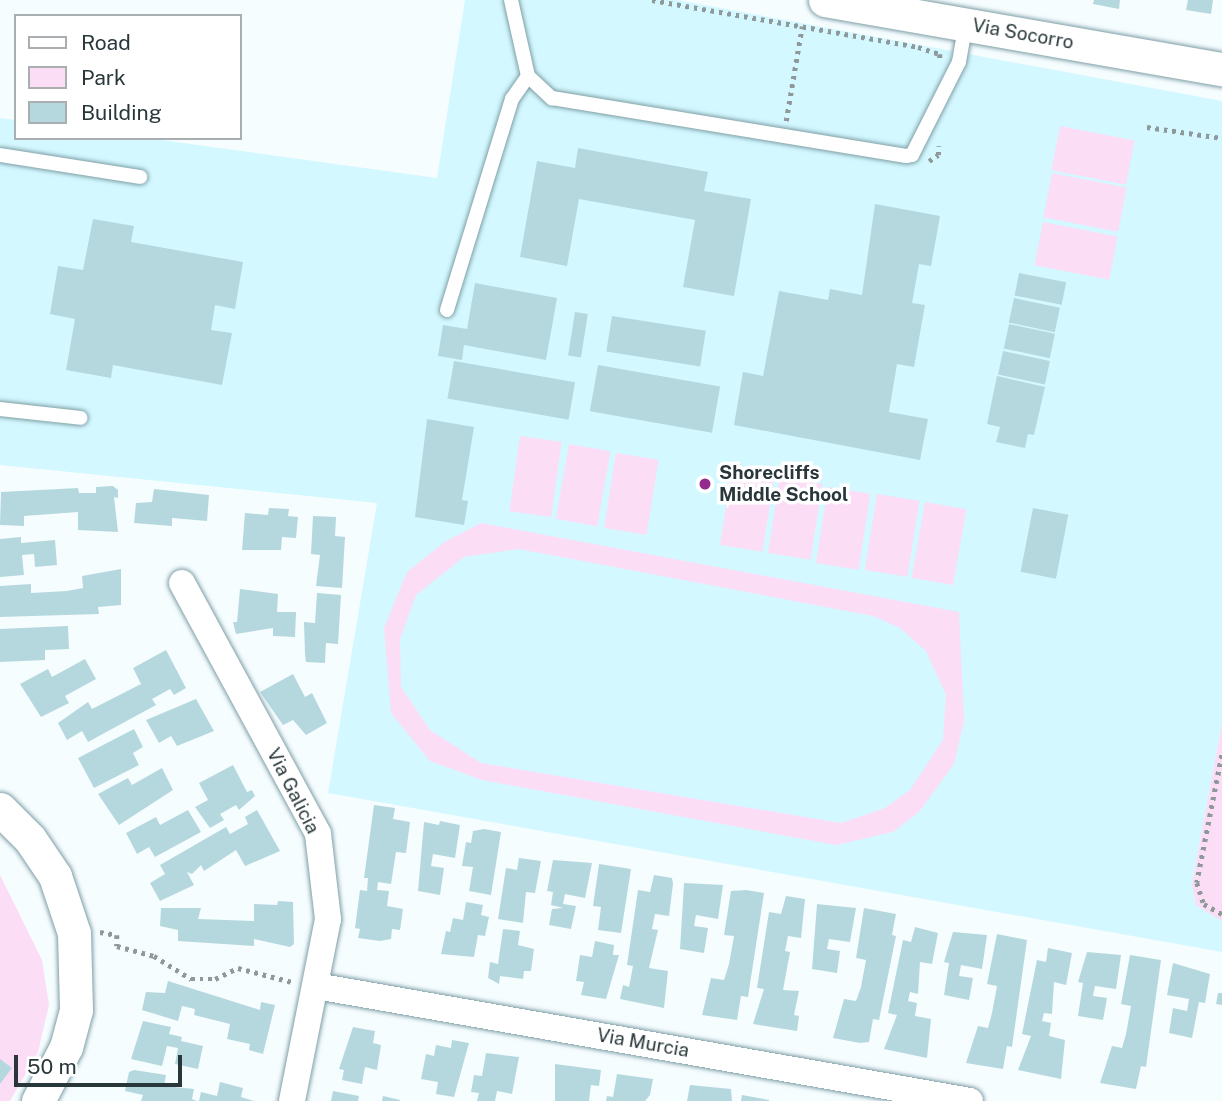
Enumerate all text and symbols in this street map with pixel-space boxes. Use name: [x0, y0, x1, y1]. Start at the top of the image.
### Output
legend: [14, 14, 242, 140]
street label: Via Socorro: [971, 14, 1075, 54]
text: Road: [81, 30, 131, 55]
text: Park: [81, 65, 126, 90]
text: Building: [81, 100, 162, 125]
place label: Shorecliffs Middle School: [719, 462, 848, 506]
marker: Shorecliffs Middle School: [697, 476, 713, 492]
street label: Via Galicia: [262, 744, 324, 838]
street label: Via Murcia: [595, 1024, 691, 1062]
scale bar: [18, 1042, 186, 1086]
text: 50 m: [27, 1054, 77, 1079]

